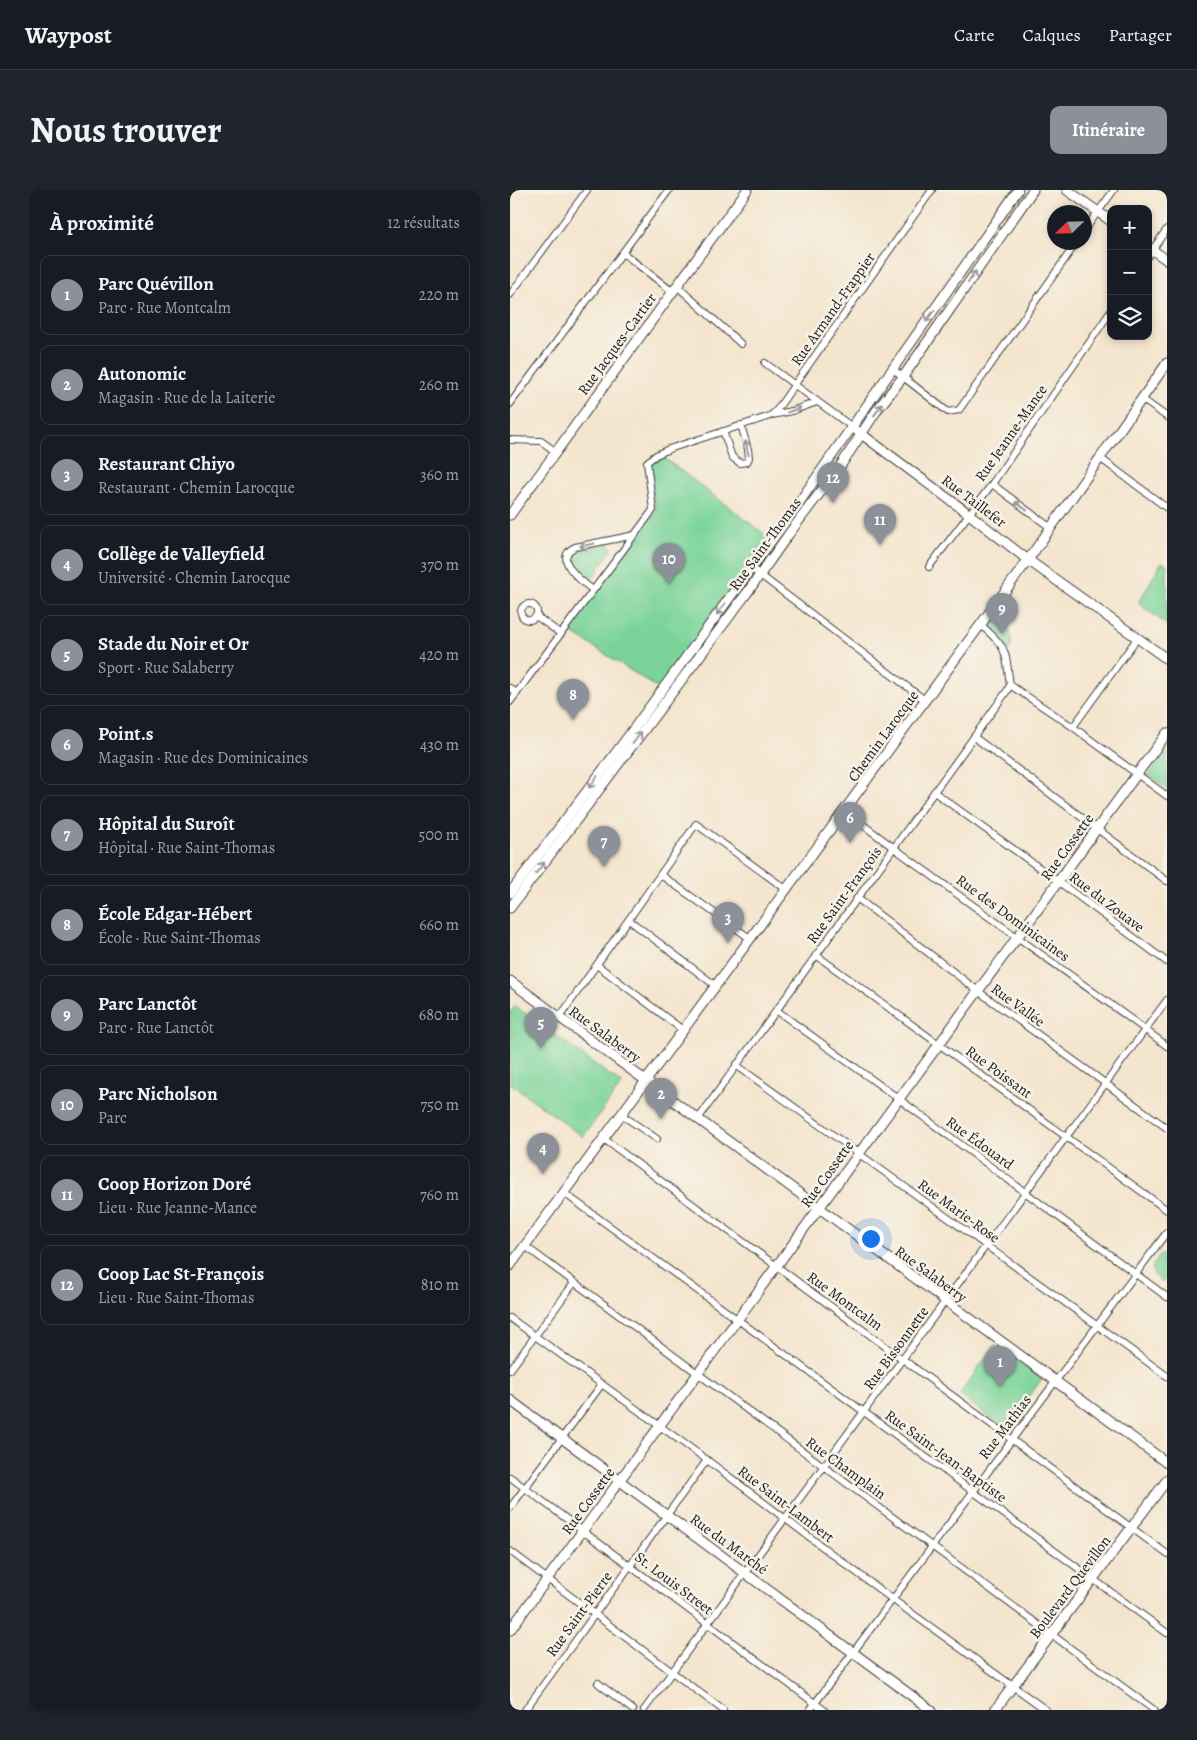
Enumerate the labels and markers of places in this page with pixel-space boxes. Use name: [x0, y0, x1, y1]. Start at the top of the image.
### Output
pin: 12: [817, 462, 849, 503]
pin: 11: [864, 504, 896, 545]
pin: 10: [653, 543, 685, 584]
pin: 9: [986, 593, 1018, 634]
pin: 8: [557, 679, 589, 720]
pin: 6: [834, 802, 866, 843]
pin: 7: [588, 826, 620, 867]
pin: 3: [712, 902, 744, 943]
pin: 5: [525, 1007, 557, 1048]
pin: 2: [645, 1078, 677, 1119]
pin: 4: [527, 1133, 559, 1174]
pin: 1: [984, 1346, 1016, 1387]

